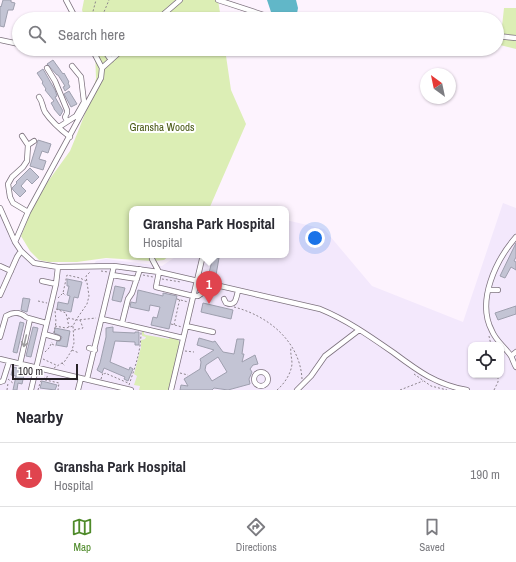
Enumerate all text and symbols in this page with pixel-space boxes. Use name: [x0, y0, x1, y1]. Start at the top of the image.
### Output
search box: [12, 12, 504, 56]
icon: search: [26, 23, 48, 45]
text: Search here: [58, 24, 125, 45]
north arrow: [420, 68, 456, 104]
park label: Gransha Woods: [129, 120, 195, 134]
popup: [129, 206, 289, 258]
text: Gransha Park Hospital: [143, 213, 275, 234]
your location: [305, 228, 325, 248]
text: Hospital: [143, 234, 182, 251]
pin: 1: [196, 271, 222, 304]
one-way arrow: [20, 335, 28, 348]
map controls: [468, 342, 504, 378]
button: locate: [468, 342, 504, 378]
scale bar: [12, 362, 78, 381]
text: 100 m: [18, 364, 43, 378]
text: Nearby: [16, 405, 63, 428]
text: Gransha Park Hospital: [54, 456, 186, 477]
text: 1: [26, 466, 32, 483]
text: 190 m: [470, 466, 500, 483]
text: Hospital: [54, 477, 93, 494]
tab: Map: [71, 516, 93, 554]
tab: Directions: [236, 516, 277, 554]
tab: Saved: [419, 516, 445, 554]

